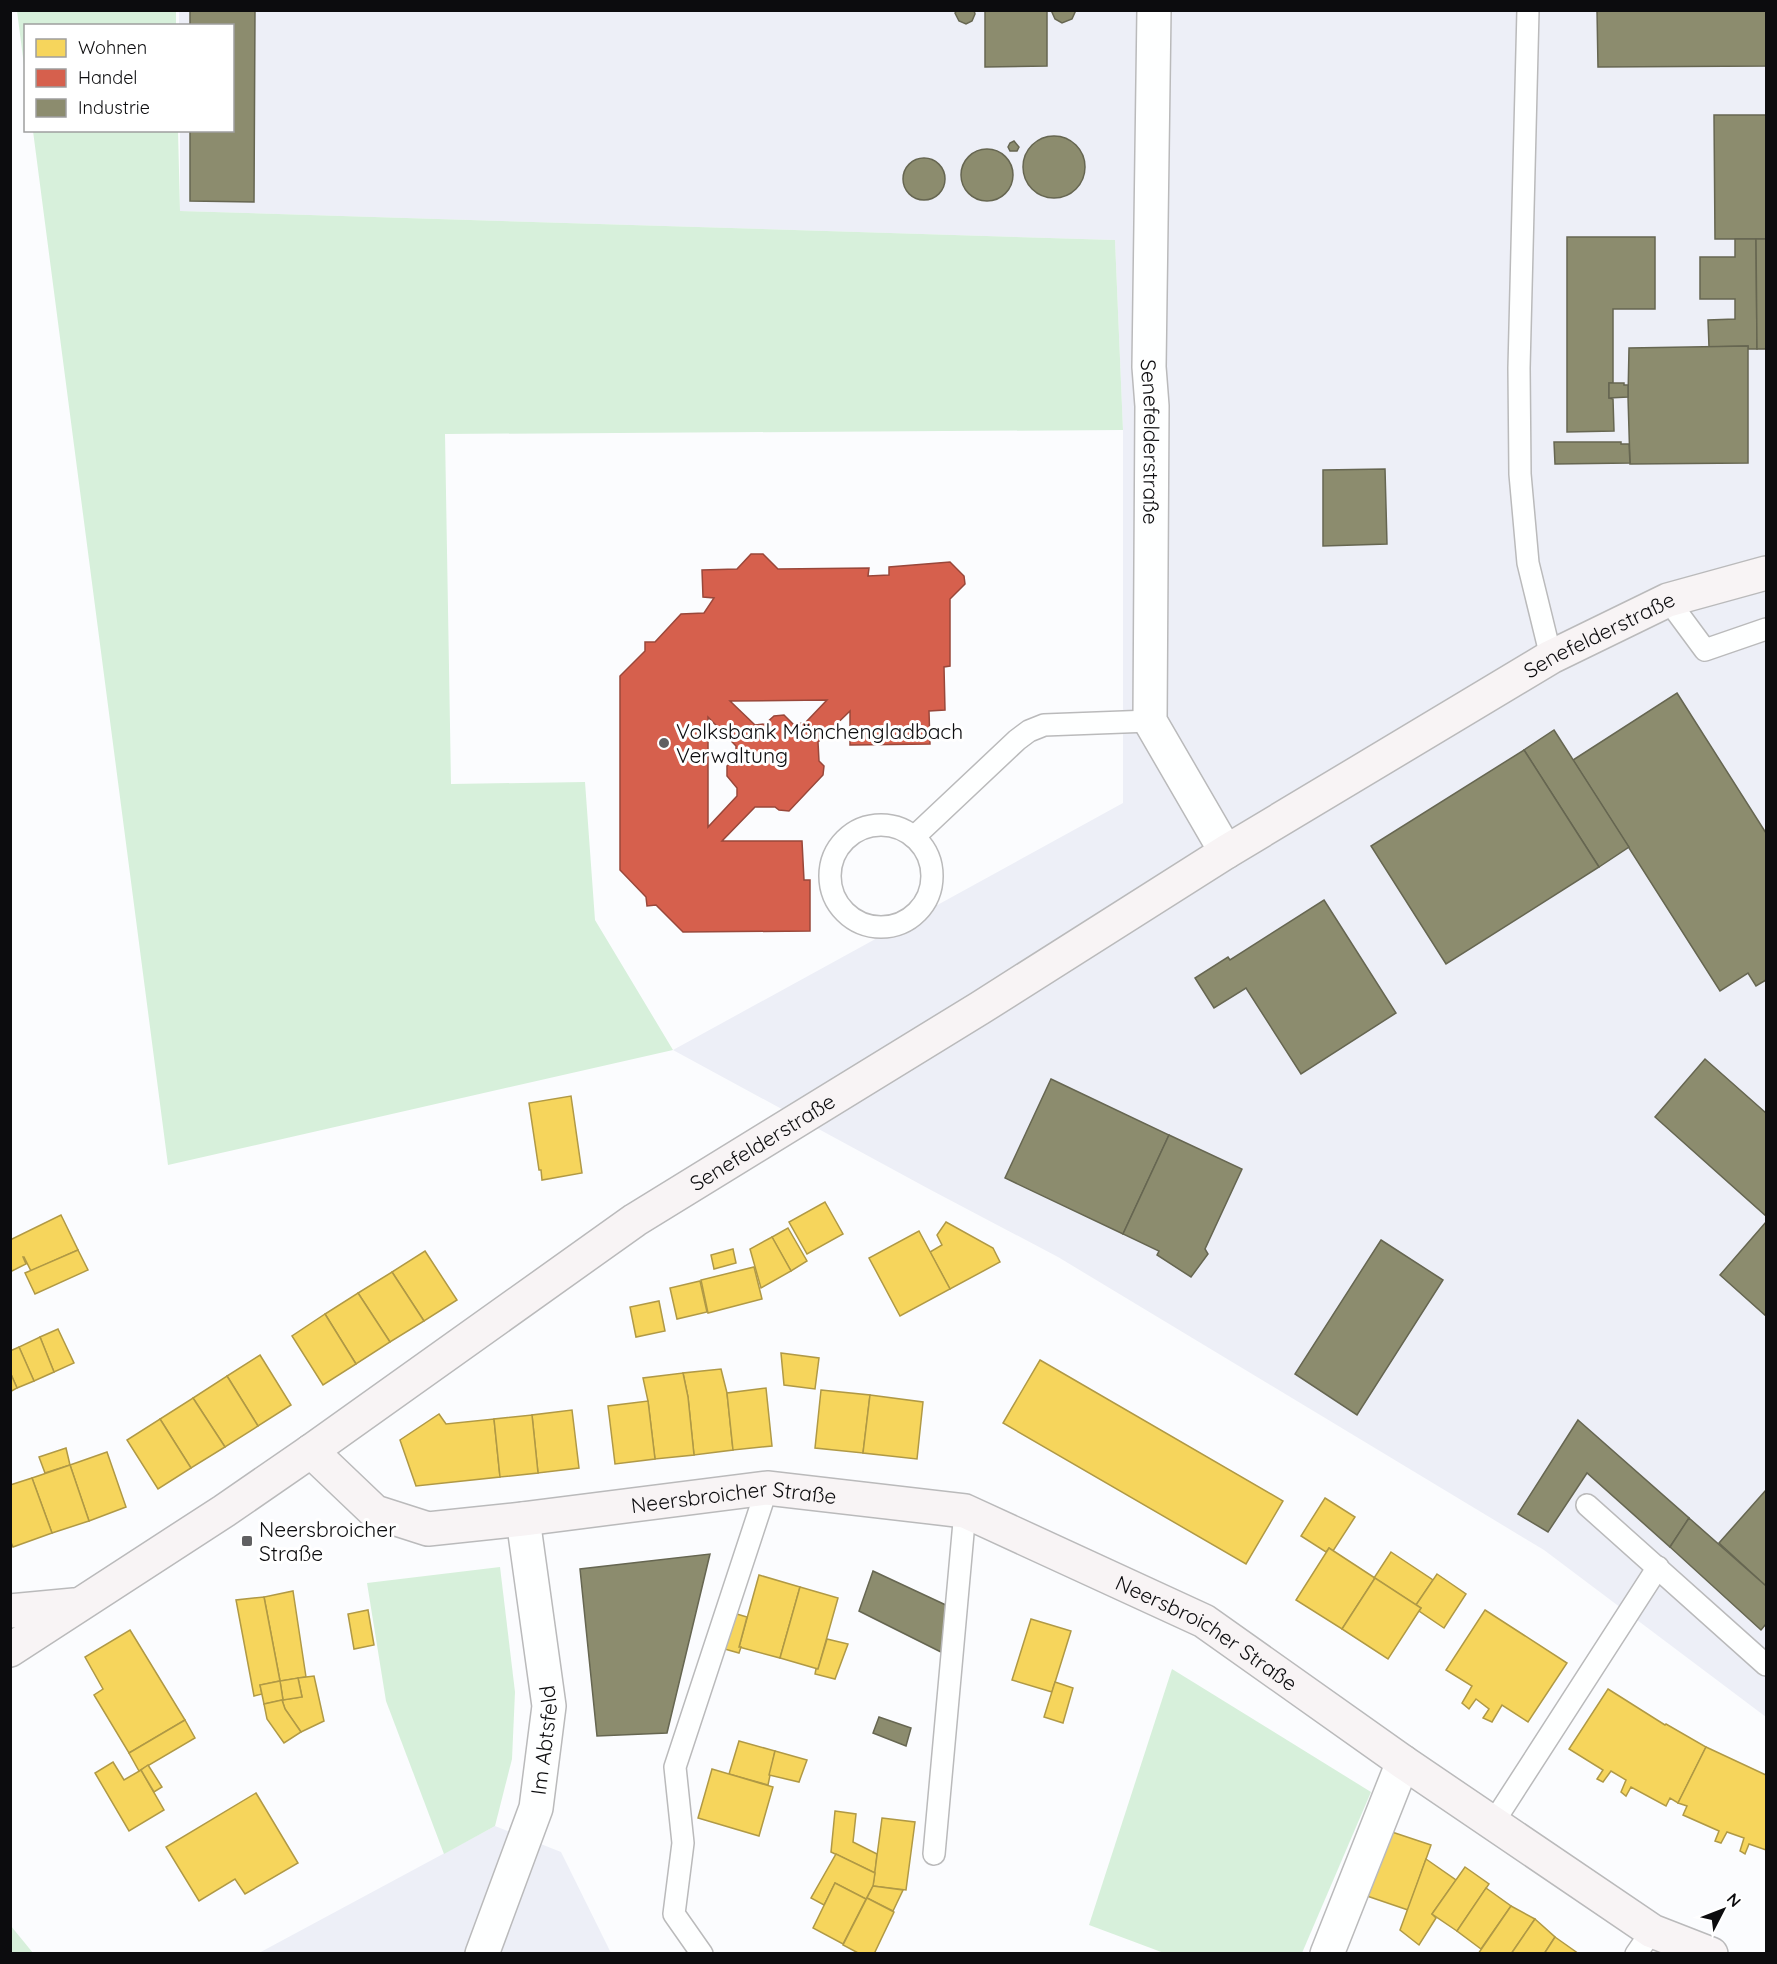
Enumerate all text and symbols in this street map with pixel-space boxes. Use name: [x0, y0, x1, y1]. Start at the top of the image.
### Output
legend: [24, 24, 234, 132]
text: Wohnen: [78, 36, 147, 59]
text: Handel: [78, 66, 138, 89]
text: Industrie: [78, 96, 150, 119]
street label: Senefelderstraße: [1136, 359, 1165, 525]
street label: Senefelderstraße: [1519, 586, 1679, 684]
place label: Volksbank Mönchengladbach Verwaltung: [676, 718, 963, 768]
marker: Volksbank Mönchengladbach Verwaltung: [657, 736, 671, 750]
street label: Senefelderstraße: [685, 1087, 840, 1196]
street label: Neersbroicher Straße: [629, 1475, 838, 1518]
place label: Neersbroicher Straße: [259, 1516, 396, 1566]
marker: Neersbroicher Straße: [240, 1534, 254, 1548]
street label: Neersbroicher Straße: [1112, 1569, 1303, 1696]
street label: Im Abtsfeld: [525, 1684, 562, 1796]
north arrow: [1693, 1880, 1753, 1940]
text: N: [1723, 1889, 1746, 1911]

